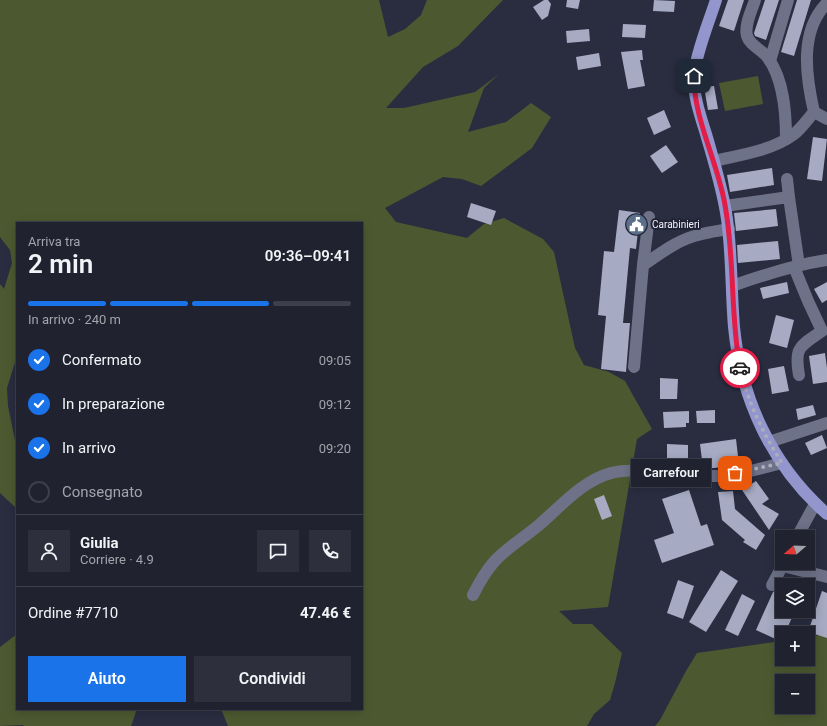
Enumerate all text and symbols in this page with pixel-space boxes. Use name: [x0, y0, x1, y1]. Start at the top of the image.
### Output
pin: [677, 59, 711, 93]
icon: home: [683, 65, 705, 87]
public building icon: Carabinieri: [624, 211, 650, 237]
place label: Carabinieri: [652, 219, 700, 230]
text: Arriva tra: [28, 234, 80, 249]
text: 09:36–09:41: [265, 247, 351, 265]
text: 2 min: [28, 249, 93, 279]
text: In arrivo · 240 m: [28, 312, 121, 327]
courier: [720, 348, 760, 388]
icon: check: [28, 349, 50, 371]
text: Confermato: [62, 351, 141, 369]
text: 09:05: [319, 353, 351, 368]
icon: car: [729, 357, 751, 379]
icon: check: [28, 393, 50, 415]
text: In preparazione: [62, 395, 165, 413]
text: 09:12: [319, 397, 351, 412]
icon: check: [28, 437, 50, 459]
text: In arrivo: [62, 439, 116, 457]
text: 09:20: [319, 441, 351, 456]
pin: [718, 456, 752, 490]
callout: Carrefour: [631, 459, 711, 487]
icon: bag: [724, 462, 746, 484]
text: Carrefour: [643, 465, 699, 480]
text: Consegnato: [62, 483, 142, 501]
button: person: [28, 530, 70, 572]
button: chat: [257, 530, 299, 572]
button: phone: [309, 530, 351, 572]
north arrow: [775, 530, 815, 570]
map controls: [775, 530, 815, 714]
text: Giulia: [80, 534, 119, 552]
text: Corriere · 4.9: [80, 552, 154, 567]
button: layers: [775, 578, 815, 618]
text: Ordine #7710: [28, 604, 118, 622]
text: 47.46 €: [300, 604, 351, 622]
button: +: [775, 626, 815, 666]
button: Aiuto: [28, 656, 186, 702]
button: Condividi: [194, 656, 351, 702]
button: −: [775, 674, 815, 714]

